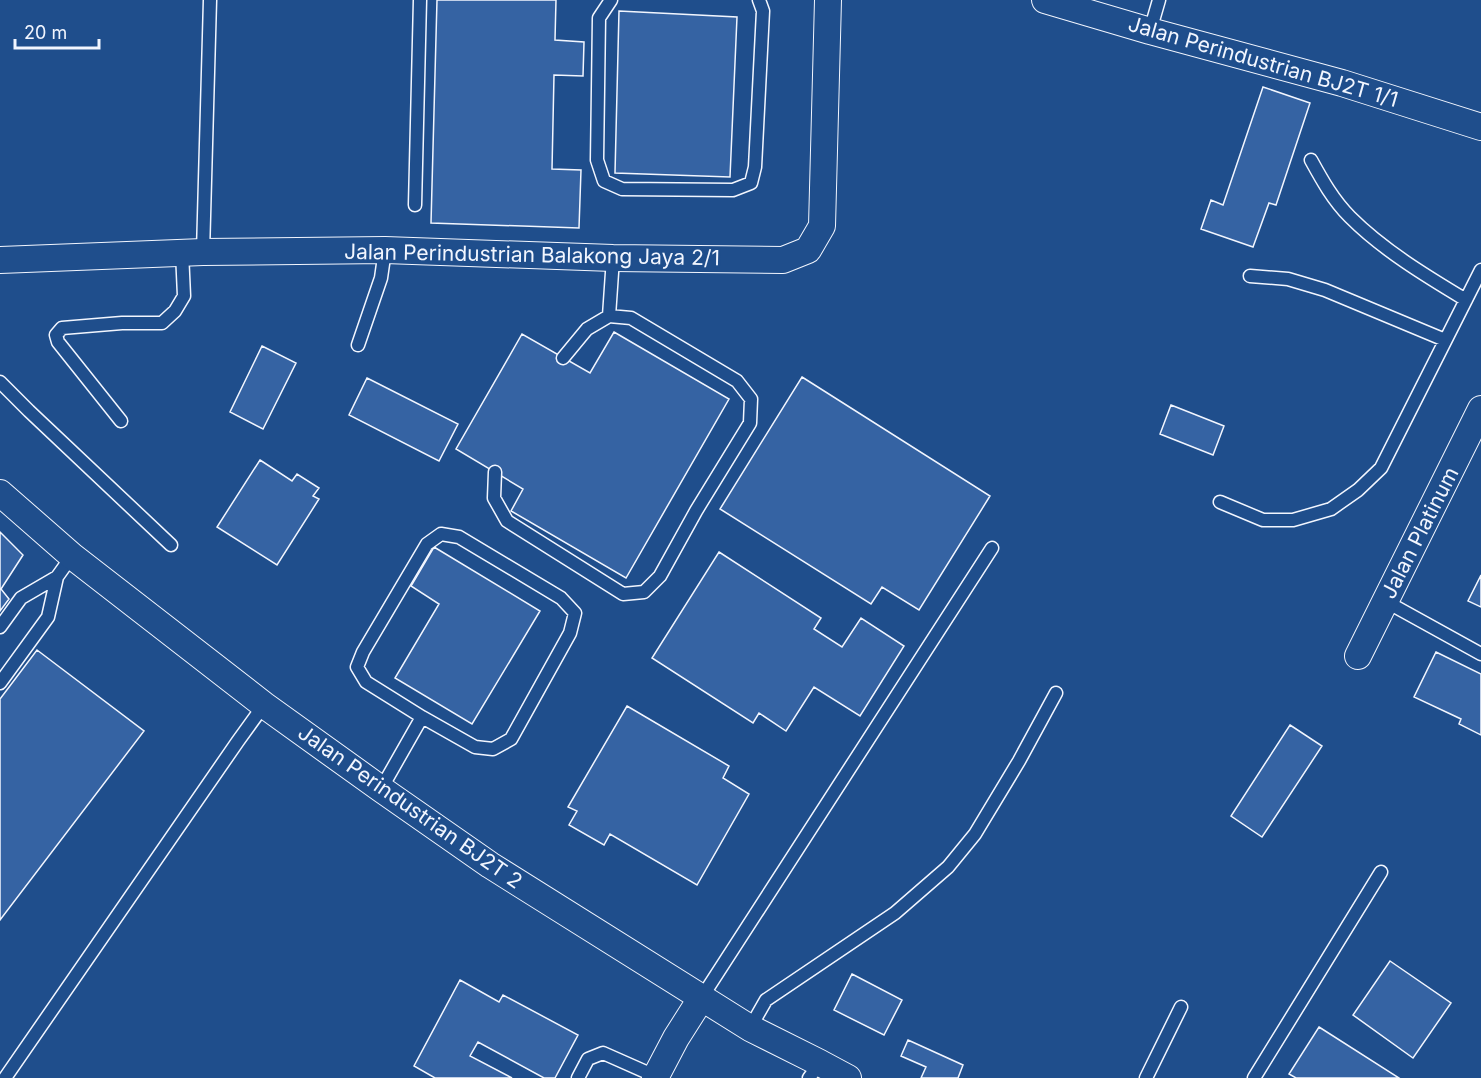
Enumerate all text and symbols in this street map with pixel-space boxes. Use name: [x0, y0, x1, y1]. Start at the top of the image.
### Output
street label: Jalan Perindustrian BJ2T 1/1: [1125, 11, 1401, 112]
scale bar: [15, 12, 99, 50]
text: 20 m: [24, 22, 67, 43]
street label: Jalan Perindustrian Balakong Jaya 2/1: [344, 239, 720, 270]
street label: Jalan Platinum: [1376, 463, 1463, 603]
street label: Jalan Perindustrian BJ2T 2: [293, 720, 527, 894]

